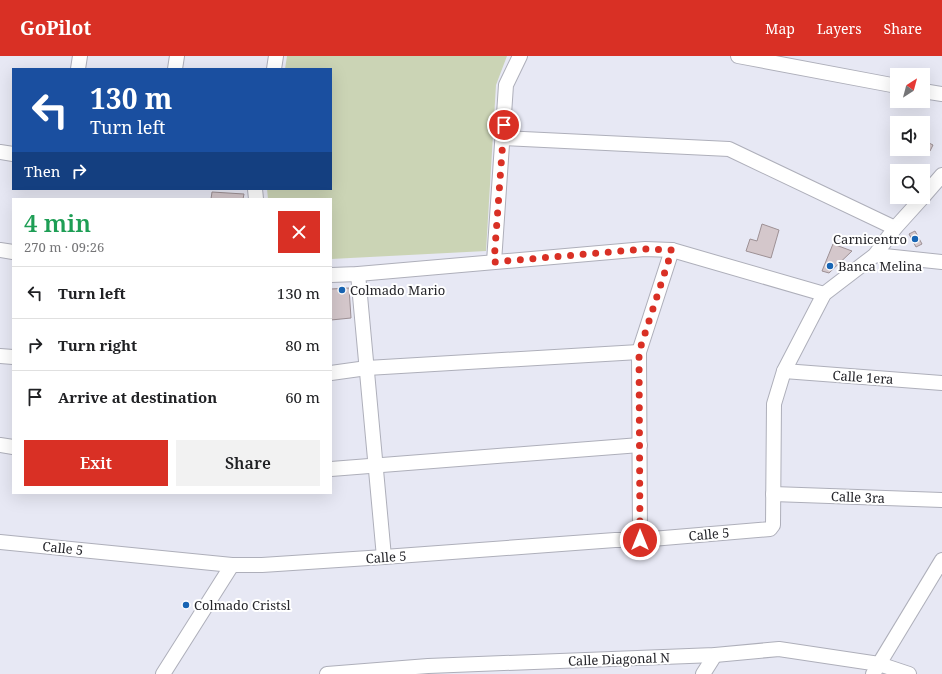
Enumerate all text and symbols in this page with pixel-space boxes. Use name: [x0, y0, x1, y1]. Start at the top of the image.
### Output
text: GoPilot: [20, 15, 91, 41]
text: Map: [765, 19, 795, 38]
text: Layers: [817, 19, 862, 38]
text: Share: [884, 19, 922, 38]
north arrow: [890, 68, 930, 108]
map controls: [890, 68, 930, 204]
text: 130 m: [90, 79, 172, 117]
icon: left: [24, 84, 76, 136]
pin: [487, 108, 521, 142]
icon: arrive: [493, 114, 515, 136]
text: Turn left: [90, 115, 165, 139]
button: sound: [890, 116, 930, 156]
icon: right: [68, 160, 90, 182]
text: Then: [24, 161, 60, 181]
button: search: [890, 164, 930, 204]
text: 4 min: [24, 206, 91, 239]
button: close: [278, 211, 320, 253]
place label: Carnicentro: [833, 230, 907, 248]
marker: Carnicentro: [910, 234, 920, 244]
text: 270 m · 09:26: [24, 238, 104, 256]
place label: Banca Melina: [838, 257, 922, 275]
marker: Banca Melina: [825, 261, 835, 271]
place label: Colmado Mario: [350, 281, 445, 299]
icon: left: [24, 282, 46, 304]
text: Turn left: [58, 283, 126, 303]
text: 130 m: [277, 283, 320, 303]
marker: Colmado Mario: [337, 285, 347, 295]
icon: right: [24, 334, 46, 356]
text: Turn right: [58, 335, 137, 355]
text: 80 m: [285, 335, 320, 355]
street label: Calle 1era: [832, 366, 894, 388]
icon: arrive: [24, 386, 46, 408]
text: Arrive at destination: [58, 387, 217, 407]
text: 60 m: [285, 387, 320, 407]
button: Exit: [24, 440, 168, 486]
button: Share: [176, 440, 320, 486]
street label: Calle 3ra: [831, 487, 885, 507]
position arrow: [619, 519, 661, 561]
street label: Calle 5: [688, 523, 730, 545]
street label: Calle 5: [42, 537, 84, 559]
street label: Calle 5: [365, 547, 407, 567]
place label: Colmado Cristsl: [194, 596, 291, 614]
marker: Colmado Cristsl: [181, 600, 191, 610]
street label: Calle Diagonal N: [568, 648, 670, 670]

